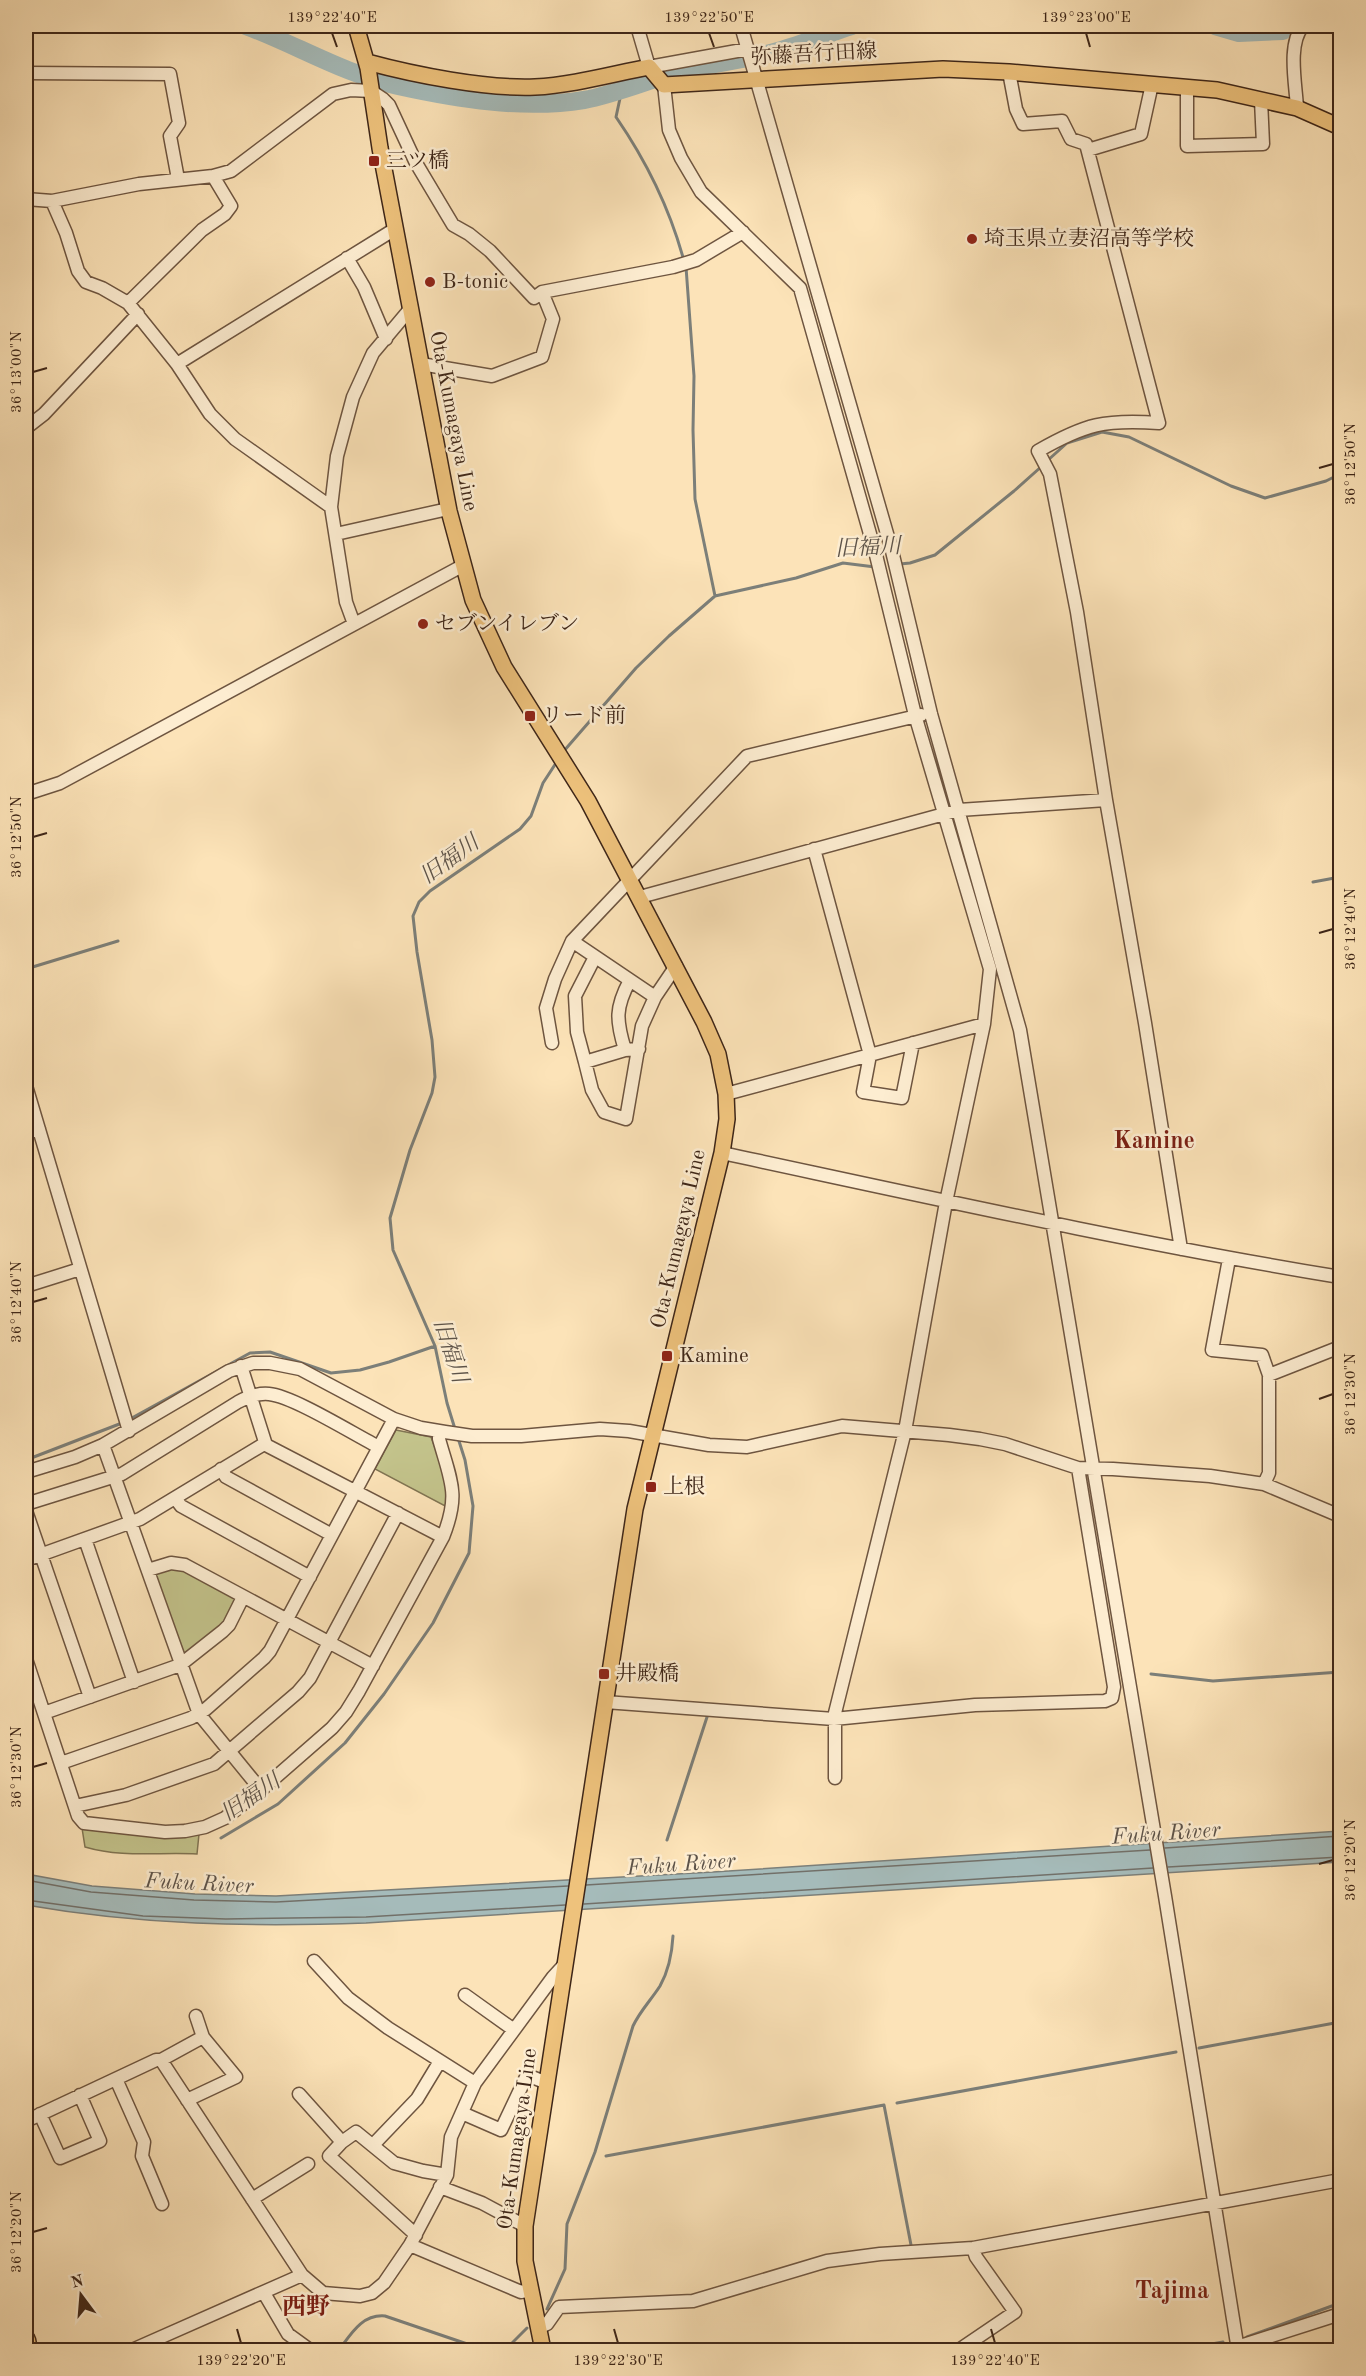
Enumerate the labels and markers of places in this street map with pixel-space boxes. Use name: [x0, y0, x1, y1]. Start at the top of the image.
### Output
place label: 三ツ橋: [386, 149, 449, 172]
marker: 三ツ橋: [367, 154, 381, 168]
place label: 埼玉県立妻沼高等学校: [984, 227, 1194, 250]
marker: 埼玉県立妻沼高等学校: [965, 232, 979, 246]
place label: B-tonic: [442, 272, 508, 293]
marker: B-tonic: [423, 275, 437, 289]
place label: セブンイレブン: [435, 612, 579, 635]
marker: セブンイレブン: [416, 617, 430, 631]
place label: リード前: [542, 704, 626, 727]
marker: リード前: [523, 709, 537, 723]
place label: Kamine: [679, 1346, 749, 1367]
marker: Kamine: [660, 1349, 674, 1363]
place label: 上根: [663, 1475, 705, 1498]
marker: 上根: [644, 1480, 658, 1494]
place label: 井殿橋: [616, 1662, 679, 1685]
marker: 井殿橋: [597, 1667, 611, 1681]

